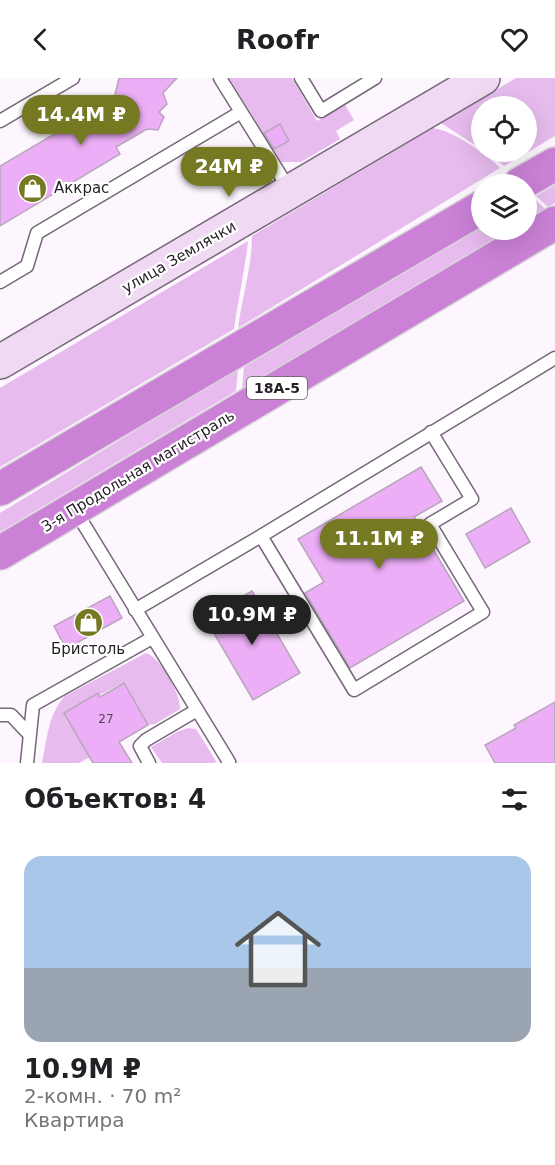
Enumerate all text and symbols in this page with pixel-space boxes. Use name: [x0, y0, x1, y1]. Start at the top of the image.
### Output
icon: back: [24, 23, 57, 56]
icon: heart: [498, 23, 531, 56]
text: Roofr: [236, 24, 319, 55]
pin: 14.4M ₽: [26, 95, 136, 146]
map controls: [471, 96, 537, 240]
button: locate: [471, 96, 537, 162]
text: 14.4M ₽: [36, 102, 126, 126]
pin: 24M ₽: [187, 147, 271, 198]
text: 24M ₽: [195, 154, 263, 178]
shop icon: Аккрас: [17, 172, 49, 204]
button: layers: [471, 174, 537, 240]
place label: Аккрас: [54, 179, 109, 197]
street label: улица Землячки: [119, 217, 239, 297]
road number: 18А-5: [247, 377, 307, 399]
street label: 3-я Продольная магистраль: [38, 406, 238, 536]
pin: 11.1M ₽: [324, 519, 434, 570]
text: 11.1M ₽: [334, 526, 424, 550]
pin: 10.9M ₽: [197, 595, 307, 646]
text: 10.9M ₽: [207, 602, 297, 626]
shop icon: Бристоль: [72, 606, 104, 638]
place label: Бристоль: [51, 640, 125, 658]
house number: 27: [98, 712, 114, 726]
icon: filters: [498, 783, 531, 816]
text: Объектов: 4: [24, 784, 206, 814]
icon: home: [224, 895, 332, 1003]
text: 10.9M ₽: [24, 1054, 141, 1084]
text: 2-комн. · 70 m²: [24, 1084, 181, 1108]
text: Квартира: [24, 1108, 125, 1132]

